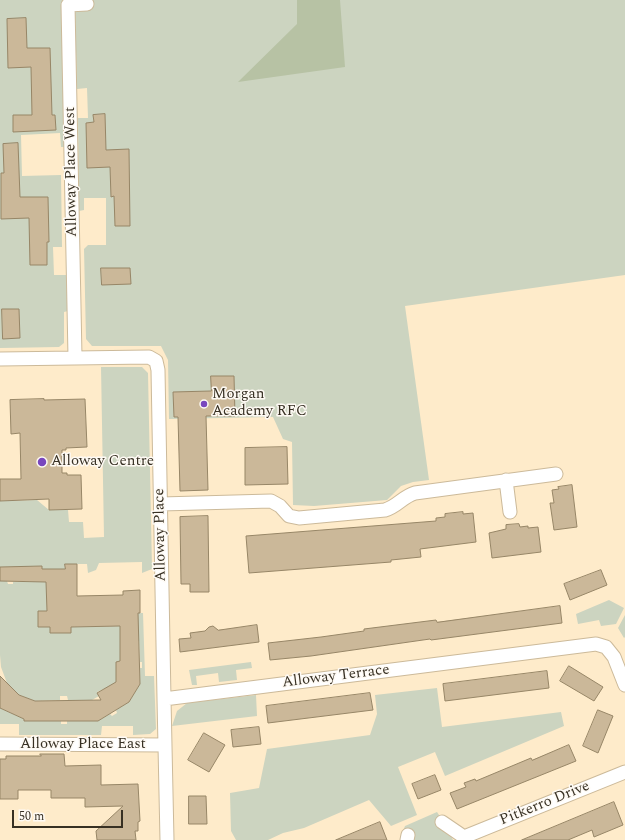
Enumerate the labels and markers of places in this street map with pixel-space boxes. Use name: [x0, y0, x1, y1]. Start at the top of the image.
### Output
place label: Morgan Academy RFC: [212, 386, 307, 421]
marker: Morgan Academy RFC: [199, 399, 209, 409]
place label: Alloway Centre: [51, 453, 154, 471]
marker: Alloway Centre: [36, 456, 48, 468]

